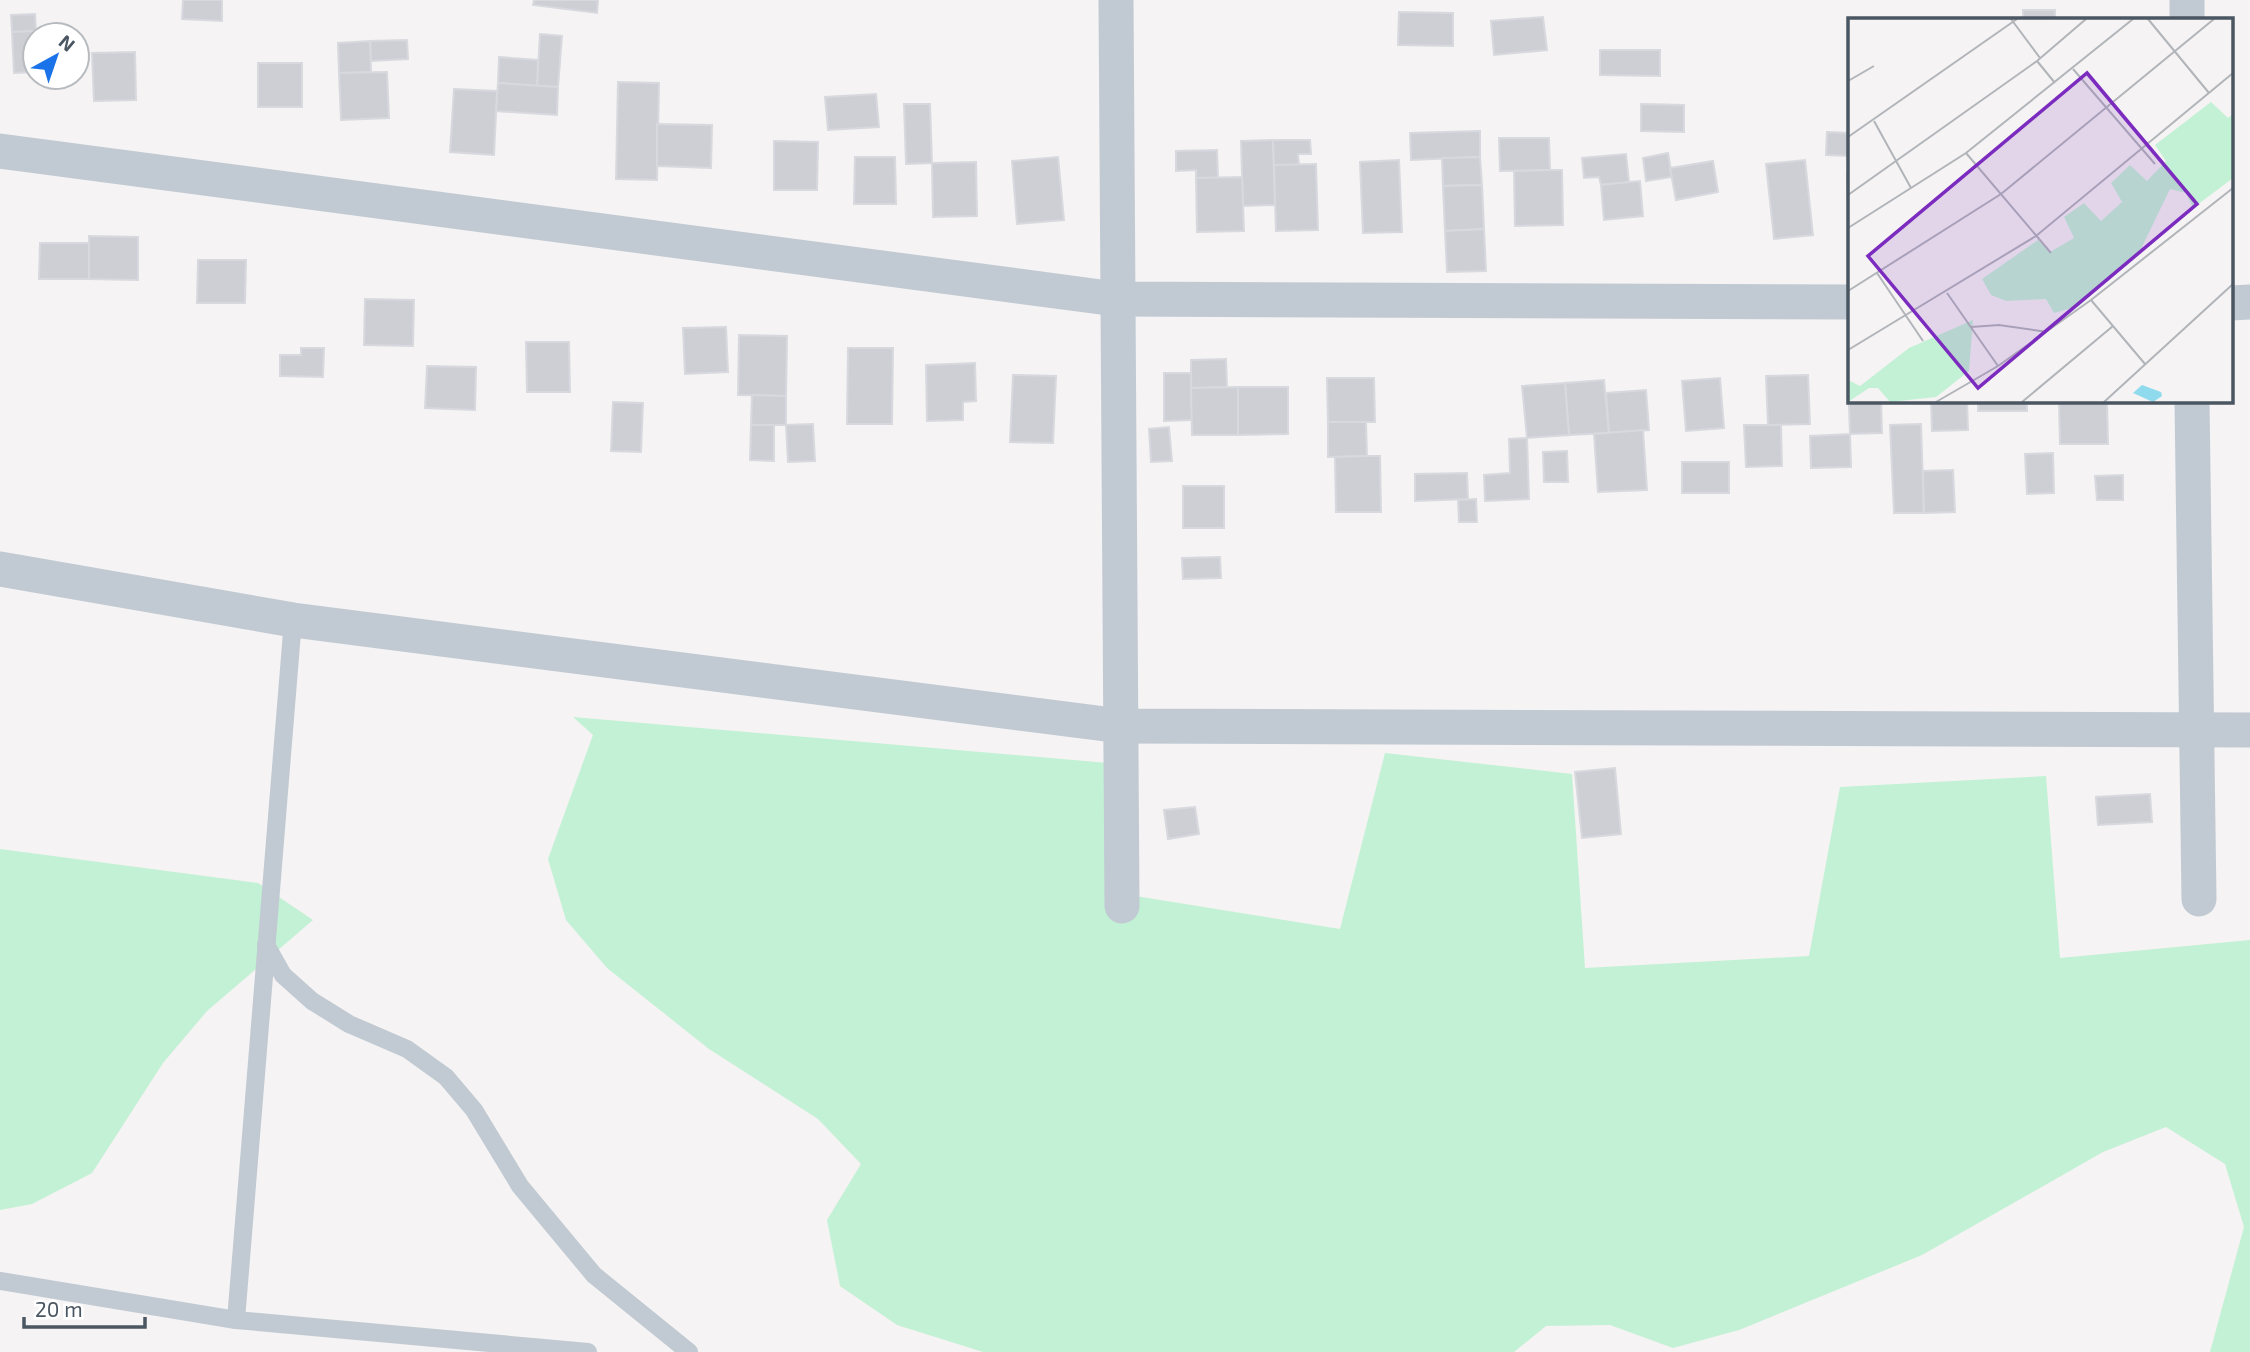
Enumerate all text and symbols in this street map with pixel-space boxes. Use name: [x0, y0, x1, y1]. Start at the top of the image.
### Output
inset map: [1848, 18, 2232, 402]
north arrow: [21, 21, 91, 91]
text: N: [55, 29, 80, 56]
scale bar: [24, 1286, 145, 1330]
text: 20 m: [35, 1296, 83, 1321]

